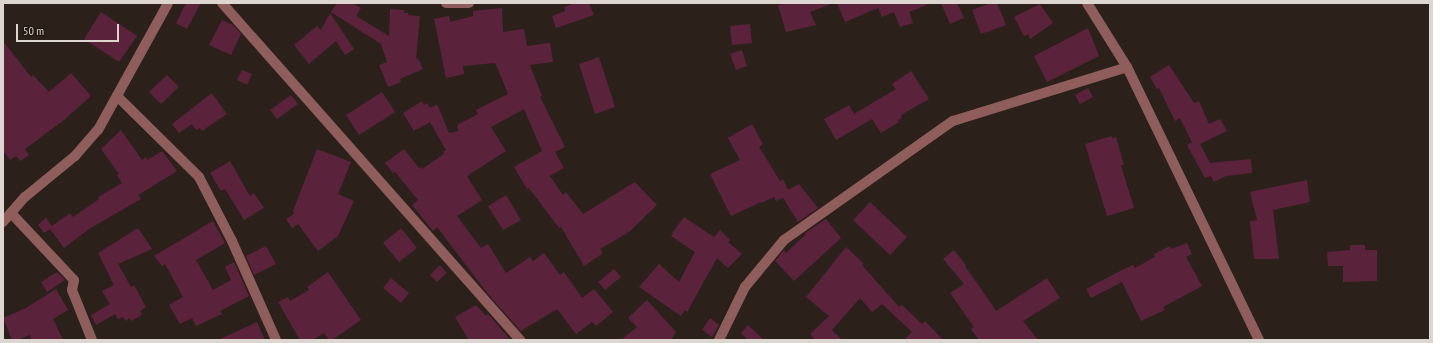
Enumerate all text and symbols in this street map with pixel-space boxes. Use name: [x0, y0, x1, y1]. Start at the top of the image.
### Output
scale bar: [18, 16, 121, 42]
text: 50 m: [23, 23, 44, 38]

